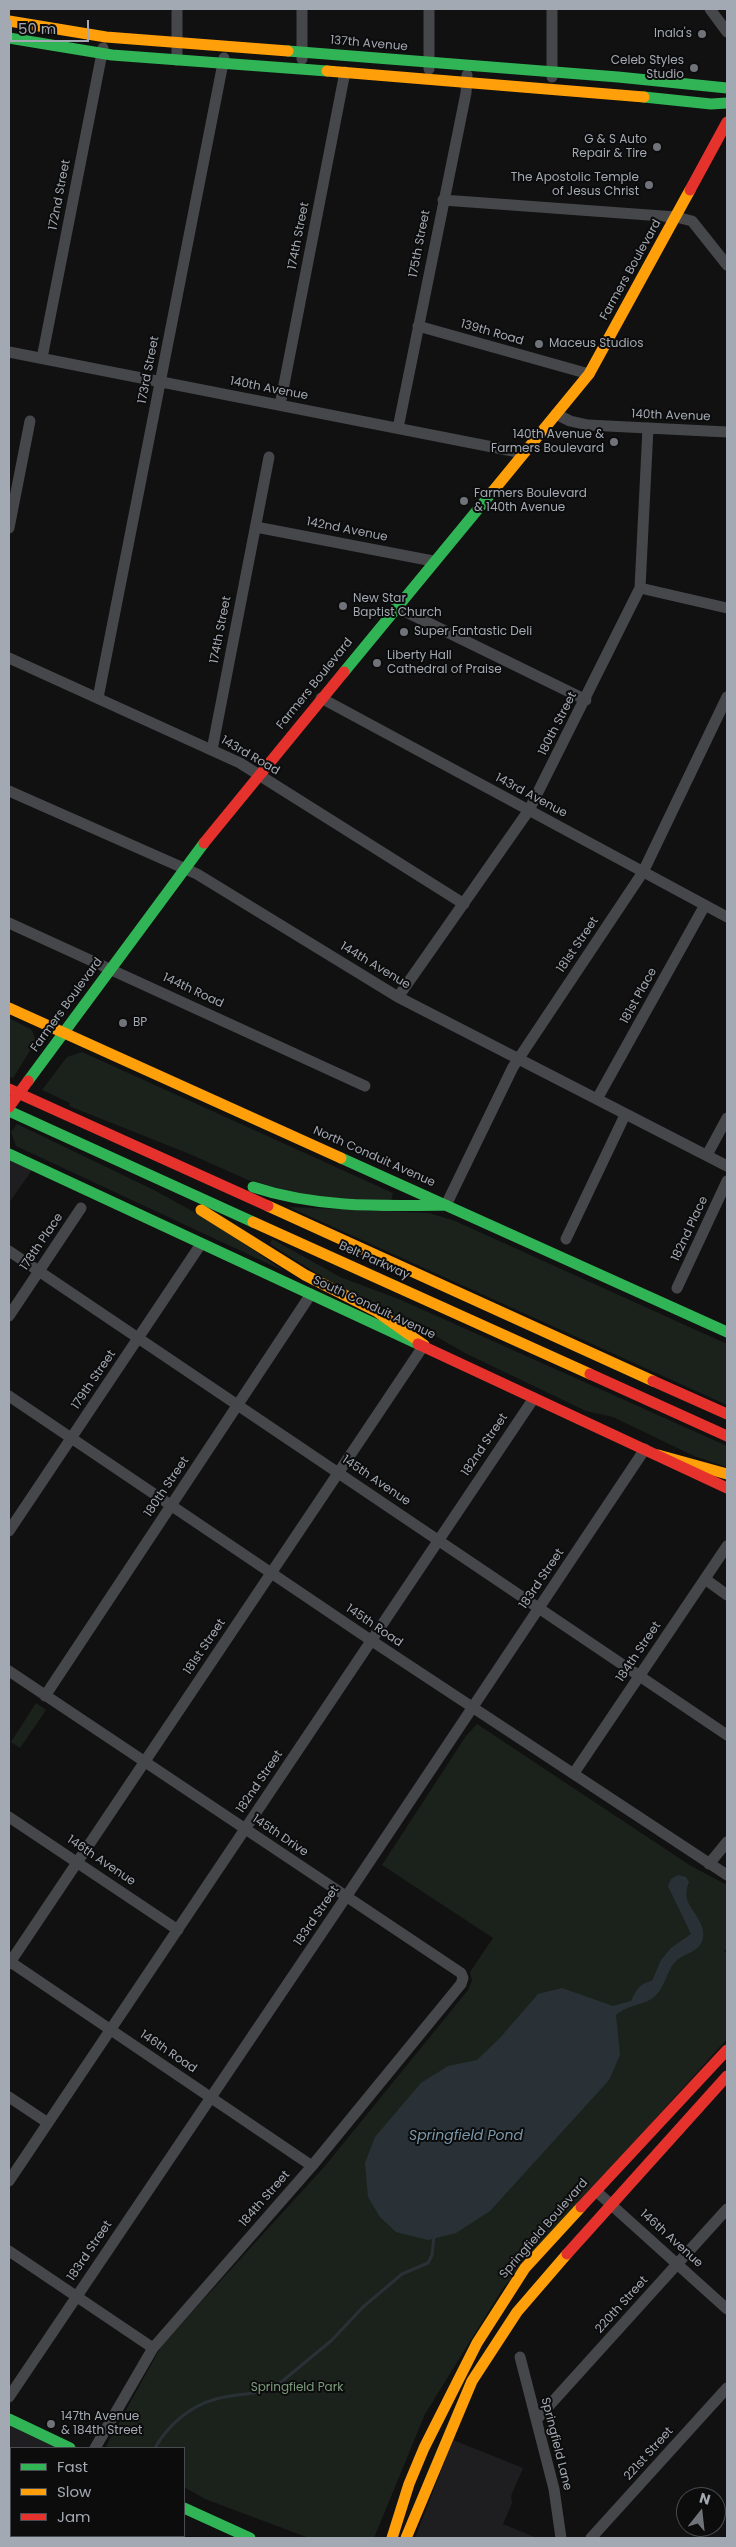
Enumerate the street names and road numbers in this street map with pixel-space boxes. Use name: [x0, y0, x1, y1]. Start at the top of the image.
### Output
street label: 137th Avenue: [330, 33, 408, 55]
street label: 172nd Street: [46, 159, 74, 231]
street label: 174th Street: [285, 201, 313, 271]
street label: 175th Street: [406, 209, 434, 279]
street label: Farmers Boulevard: [597, 217, 665, 323]
street label: 139th Road: [459, 317, 525, 349]
street label: 173rd Street: [135, 335, 163, 405]
street label: 140th Avenue: [229, 374, 309, 404]
street label: 140th Avenue: [631, 407, 711, 425]
street label: 142nd Avenue: [305, 515, 389, 545]
street label: 174th Street: [207, 595, 235, 665]
street label: Farmers Boulevard: [274, 636, 356, 732]
street label: 180th Street: [536, 690, 580, 758]
street label: 143rd Road: [218, 733, 282, 779]
street label: 143rd Avenue: [493, 771, 569, 821]
street label: 181st Street: [554, 914, 602, 976]
street label: 144th Avenue: [337, 939, 413, 993]
street label: Farmers Boulevard: [28, 955, 106, 1055]
street label: 181st Place: [618, 965, 660, 1027]
street label: 144th Road: [160, 971, 226, 1011]
street label: North Conduit Avenue: [311, 1124, 437, 1190]
street label: 182nd Place: [669, 1194, 711, 1264]
street label: 178th Place: [18, 1211, 66, 1273]
street label: Belt Parkway: [336, 1239, 412, 1283]
street label: South Conduit Avenue: [310, 1273, 438, 1343]
street label: 179th Street: [69, 1348, 119, 1412]
street label: 182nd Street: [459, 1411, 511, 1479]
street label: 145th Avenue: [339, 1453, 413, 1509]
street label: 180th Street: [142, 1454, 192, 1520]
street label: 183rd Street: [517, 1546, 567, 1612]
street label: 145th Road: [343, 1602, 405, 1650]
street label: 181st Street: [181, 1616, 229, 1678]
street label: 184th Street: [614, 1619, 664, 1685]
street label: 182nd Street: [234, 1748, 286, 1816]
street label: 145th Drive: [249, 1812, 311, 1860]
street label: 146th Avenue: [64, 1833, 138, 1889]
street label: 183rd Street: [292, 1883, 342, 1949]
street label: 146th Road: [137, 2028, 199, 2076]
street label: 184th Street: [237, 2168, 293, 2230]
street label: Springfield Boulevard: [497, 2176, 591, 2282]
street label: 146th Avenue: [637, 2207, 705, 2271]
street label: 183rd Street: [65, 2218, 115, 2284]
street label: 220th Street: [593, 2274, 651, 2336]
street label: Springfield Lane: [537, 2396, 575, 2492]
street label: 221st Street: [621, 2424, 677, 2484]

